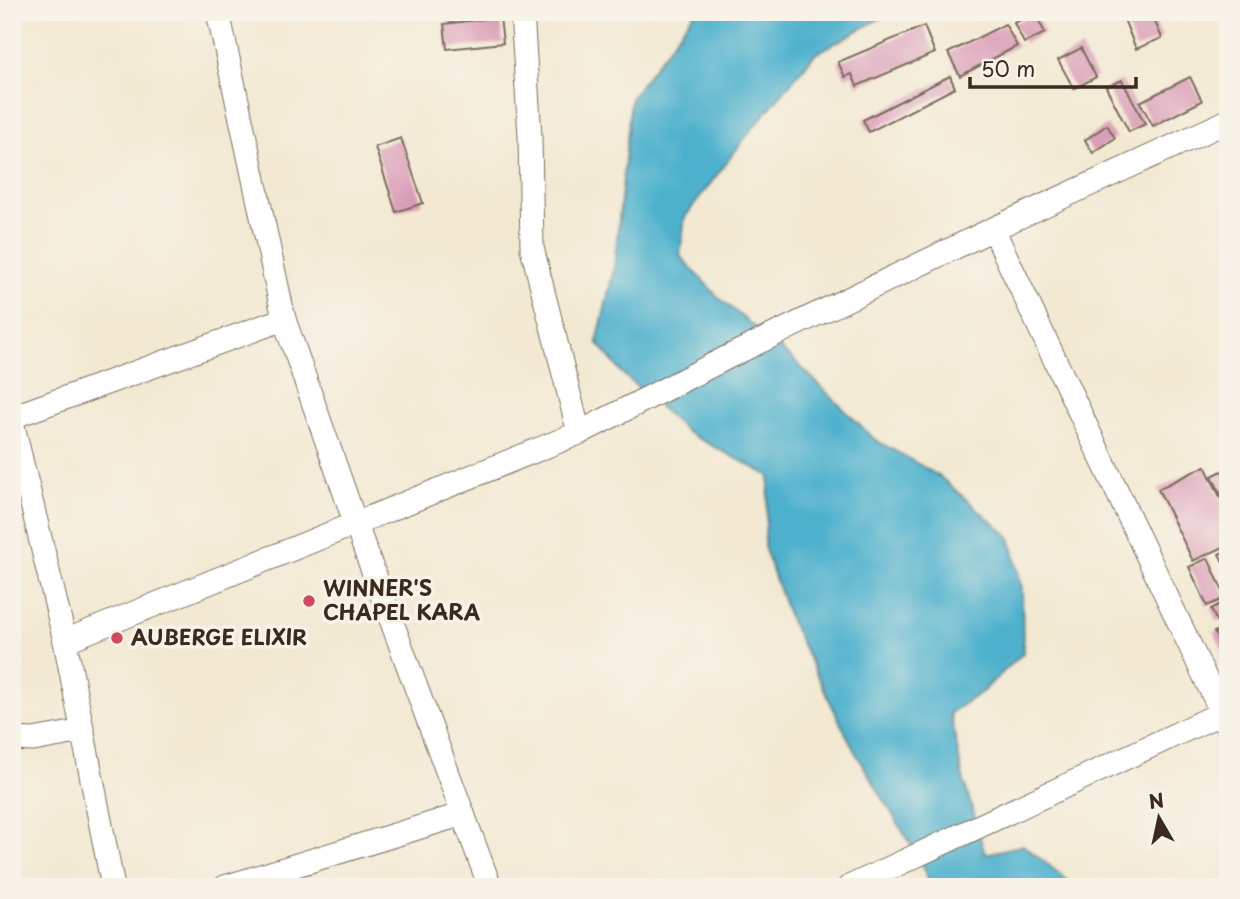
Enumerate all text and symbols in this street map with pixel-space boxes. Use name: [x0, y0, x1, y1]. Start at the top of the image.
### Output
scale bar: [970, 46, 1137, 90]
text: 50 m: [981, 52, 1035, 84]
place label: WINNER'S CHAPEL KARA: [323, 571, 481, 627]
marker: WINNER'S CHAPEL KARA: [301, 593, 317, 609]
place label: AUBERGE ELIXIR: [131, 620, 307, 652]
marker: AUBERGE ELIXIR: [109, 630, 125, 646]
north arrow: [1124, 783, 1194, 853]
text: N: [1147, 785, 1166, 815]

